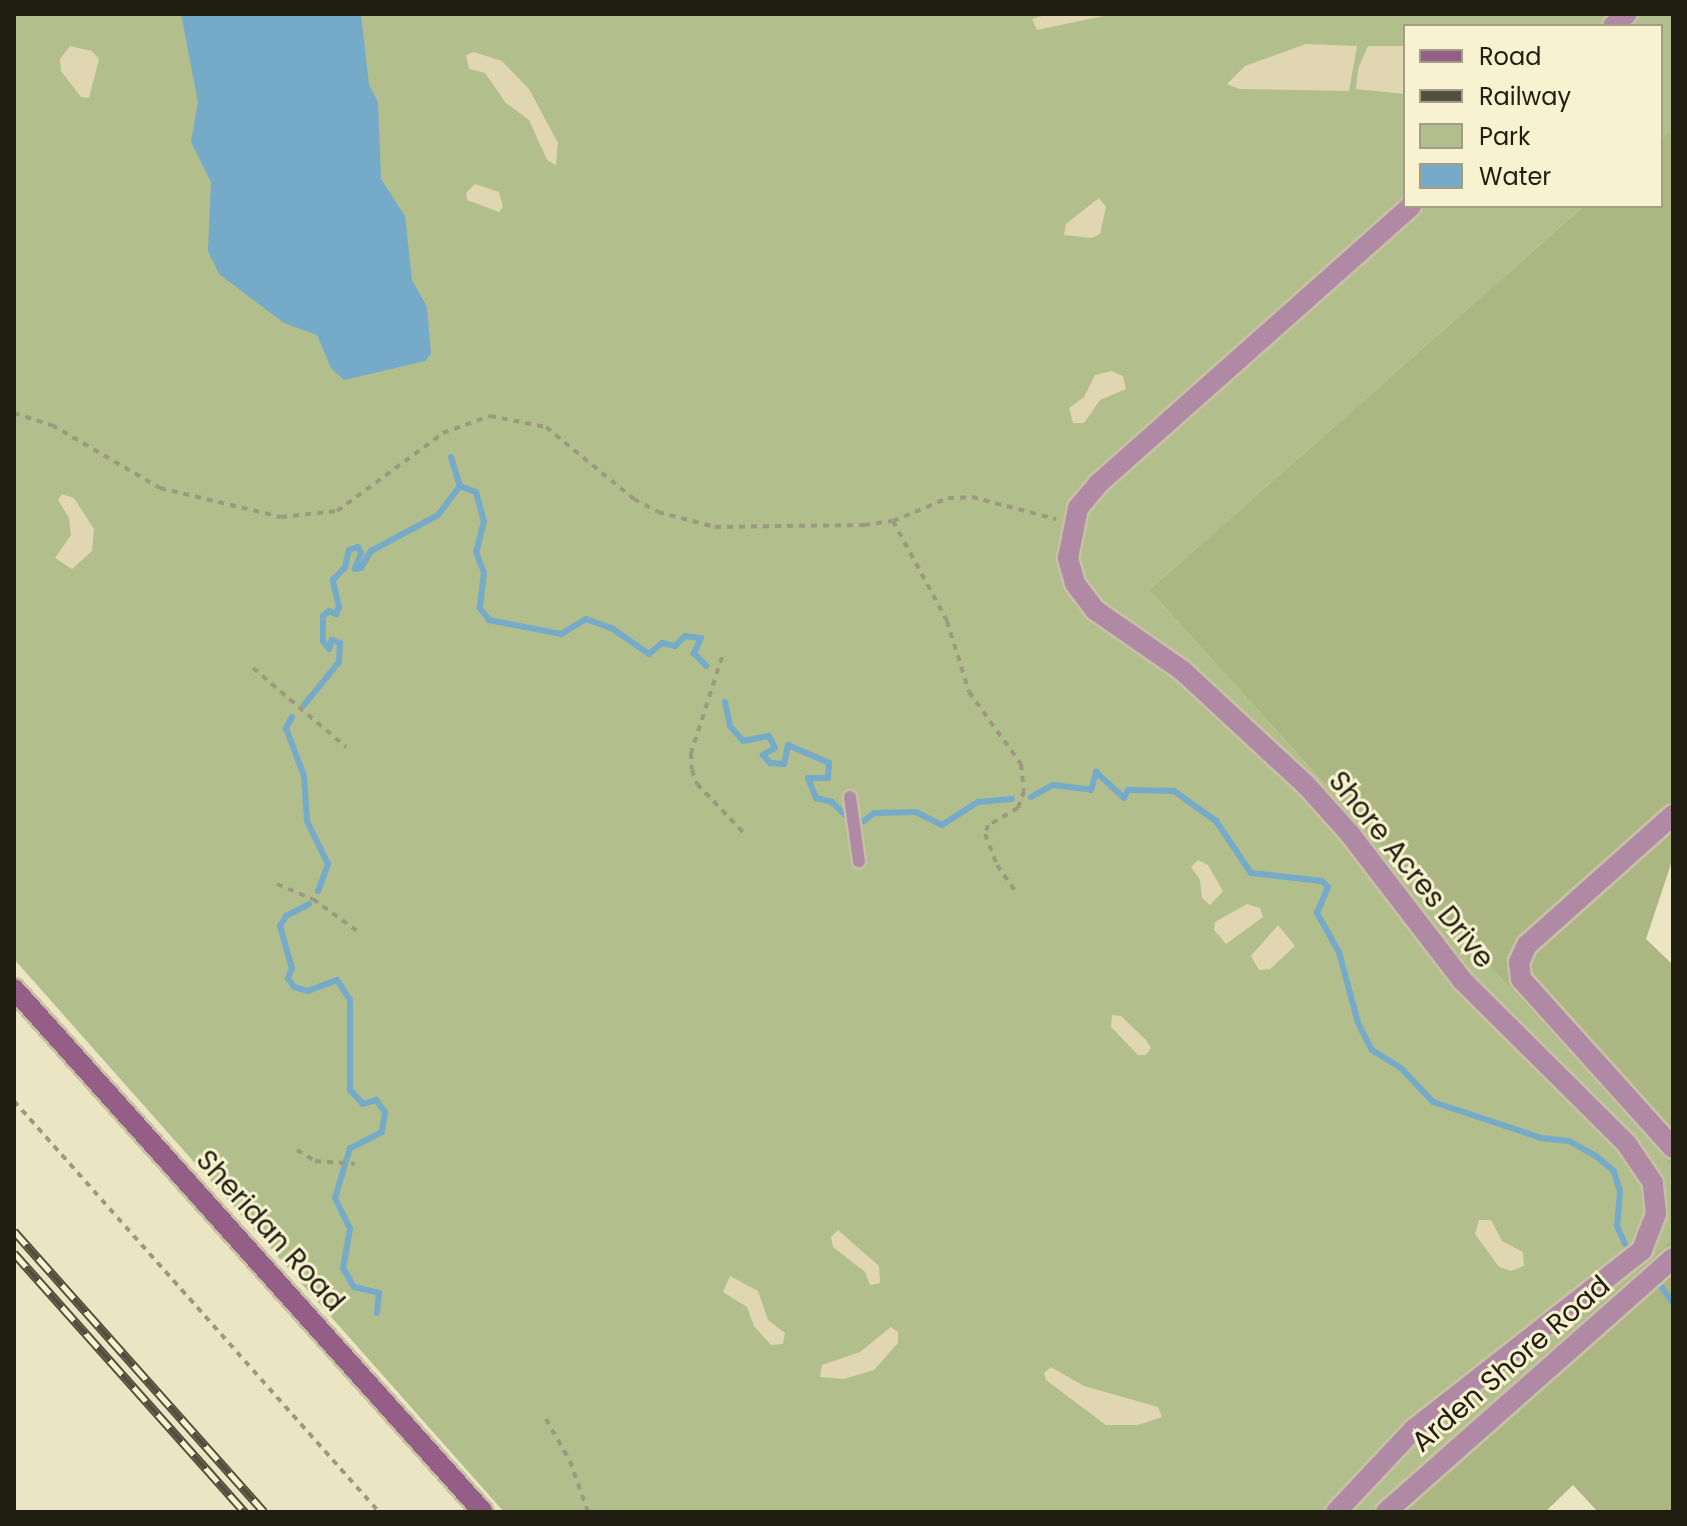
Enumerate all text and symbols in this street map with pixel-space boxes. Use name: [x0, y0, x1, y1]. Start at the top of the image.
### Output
legend: [1403, 24, 1663, 208]
text: Road: [1479, 40, 1541, 73]
text: Railway: [1479, 80, 1571, 113]
text: Park: [1479, 120, 1530, 153]
text: Water: [1479, 160, 1551, 193]
street label: Shore Acres Drive: [1321, 765, 1501, 975]
street label: Sheridan Road: [189, 1144, 351, 1318]
street label: Arden Shore Road: [1405, 1269, 1617, 1459]

